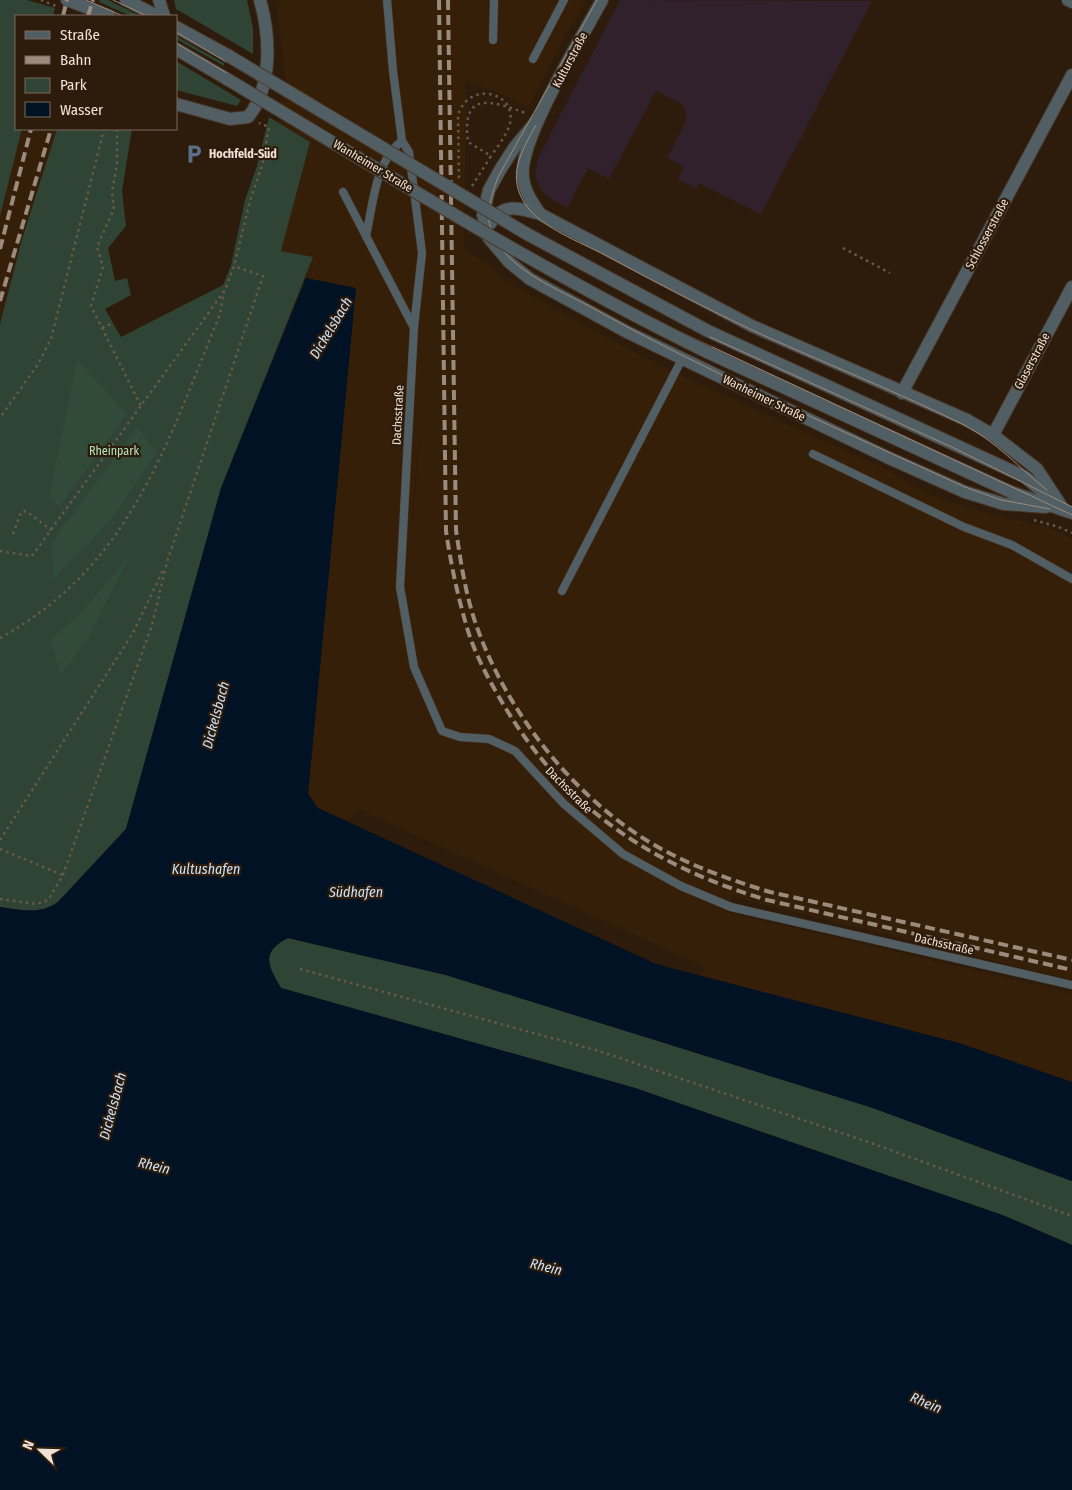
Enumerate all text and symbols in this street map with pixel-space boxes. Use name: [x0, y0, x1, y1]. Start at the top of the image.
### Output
legend: [15, 15, 178, 130]
text: Straße: [60, 26, 100, 44]
street label: Kulturstraße: [550, 30, 591, 90]
text: Bahn: [60, 51, 91, 69]
text: Park: [60, 76, 87, 94]
text: Wasser: [60, 101, 104, 119]
street label: Wanheimer Straße: [331, 137, 415, 195]
parking icon: Hochfeld-Süd: [183, 143, 205, 165]
place label: Hochfeld-Süd: [209, 147, 277, 161]
street label: Schlosserstraße: [963, 196, 1012, 272]
water label: Dickelsbach: [306, 294, 356, 362]
street label: Glaserstraße: [1011, 330, 1053, 392]
street label: Wanheimer Straße: [720, 372, 808, 424]
street label: Dachsstraße: [389, 384, 407, 445]
park label: Rheinpark: [89, 444, 139, 458]
water label: Dickelsbach: [199, 680, 233, 750]
street label: Dachsstraße: [543, 764, 595, 816]
water label: Kultushafen: [172, 861, 240, 878]
water label: Südhafen: [328, 884, 383, 901]
street label: Dachsstraße: [913, 930, 975, 958]
water label: Dickelsbach: [96, 1071, 130, 1141]
water label: Rhein: [136, 1154, 172, 1178]
water label: Rhein: [528, 1255, 564, 1279]
water label: Rhein: [908, 1389, 944, 1417]
north arrow: [15, 1425, 65, 1475]
text: N: [19, 1438, 38, 1452]

